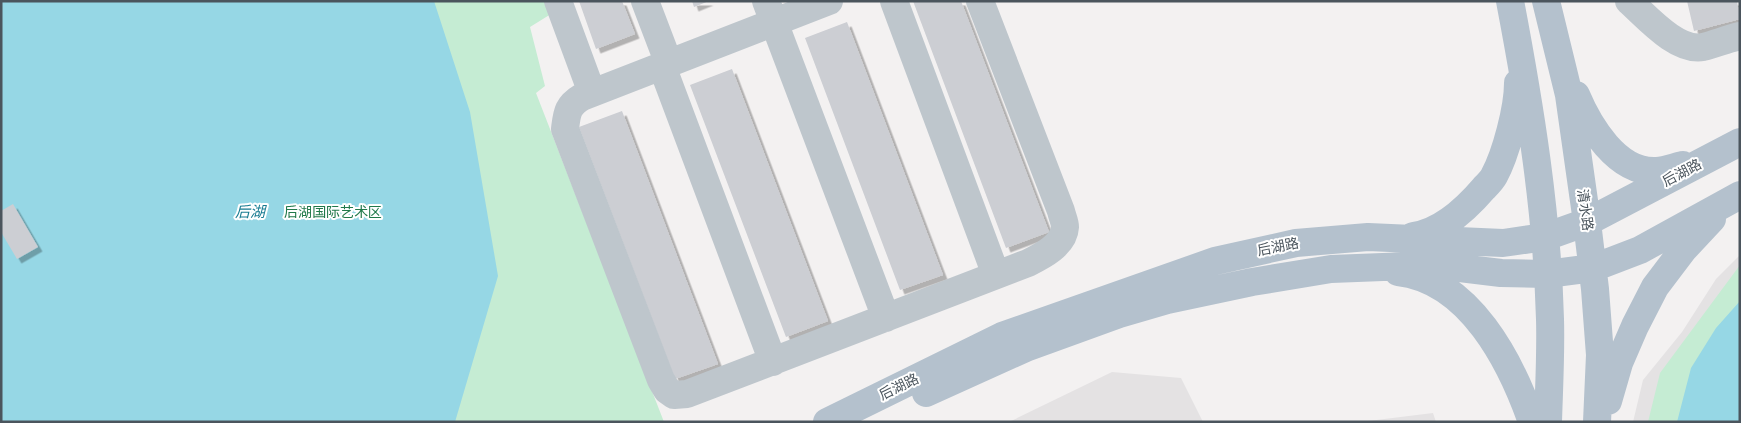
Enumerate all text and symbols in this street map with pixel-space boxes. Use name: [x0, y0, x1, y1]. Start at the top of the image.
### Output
street label: 后湖路: [1659, 156, 1705, 190]
street label: 清水路: [1574, 188, 1596, 232]
water label: 后湖: [235, 203, 267, 221]
park label: 后湖国际艺术区: [284, 204, 382, 221]
street label: 后湖路: [1256, 235, 1300, 259]
street label: 后湖路: [876, 370, 922, 404]

